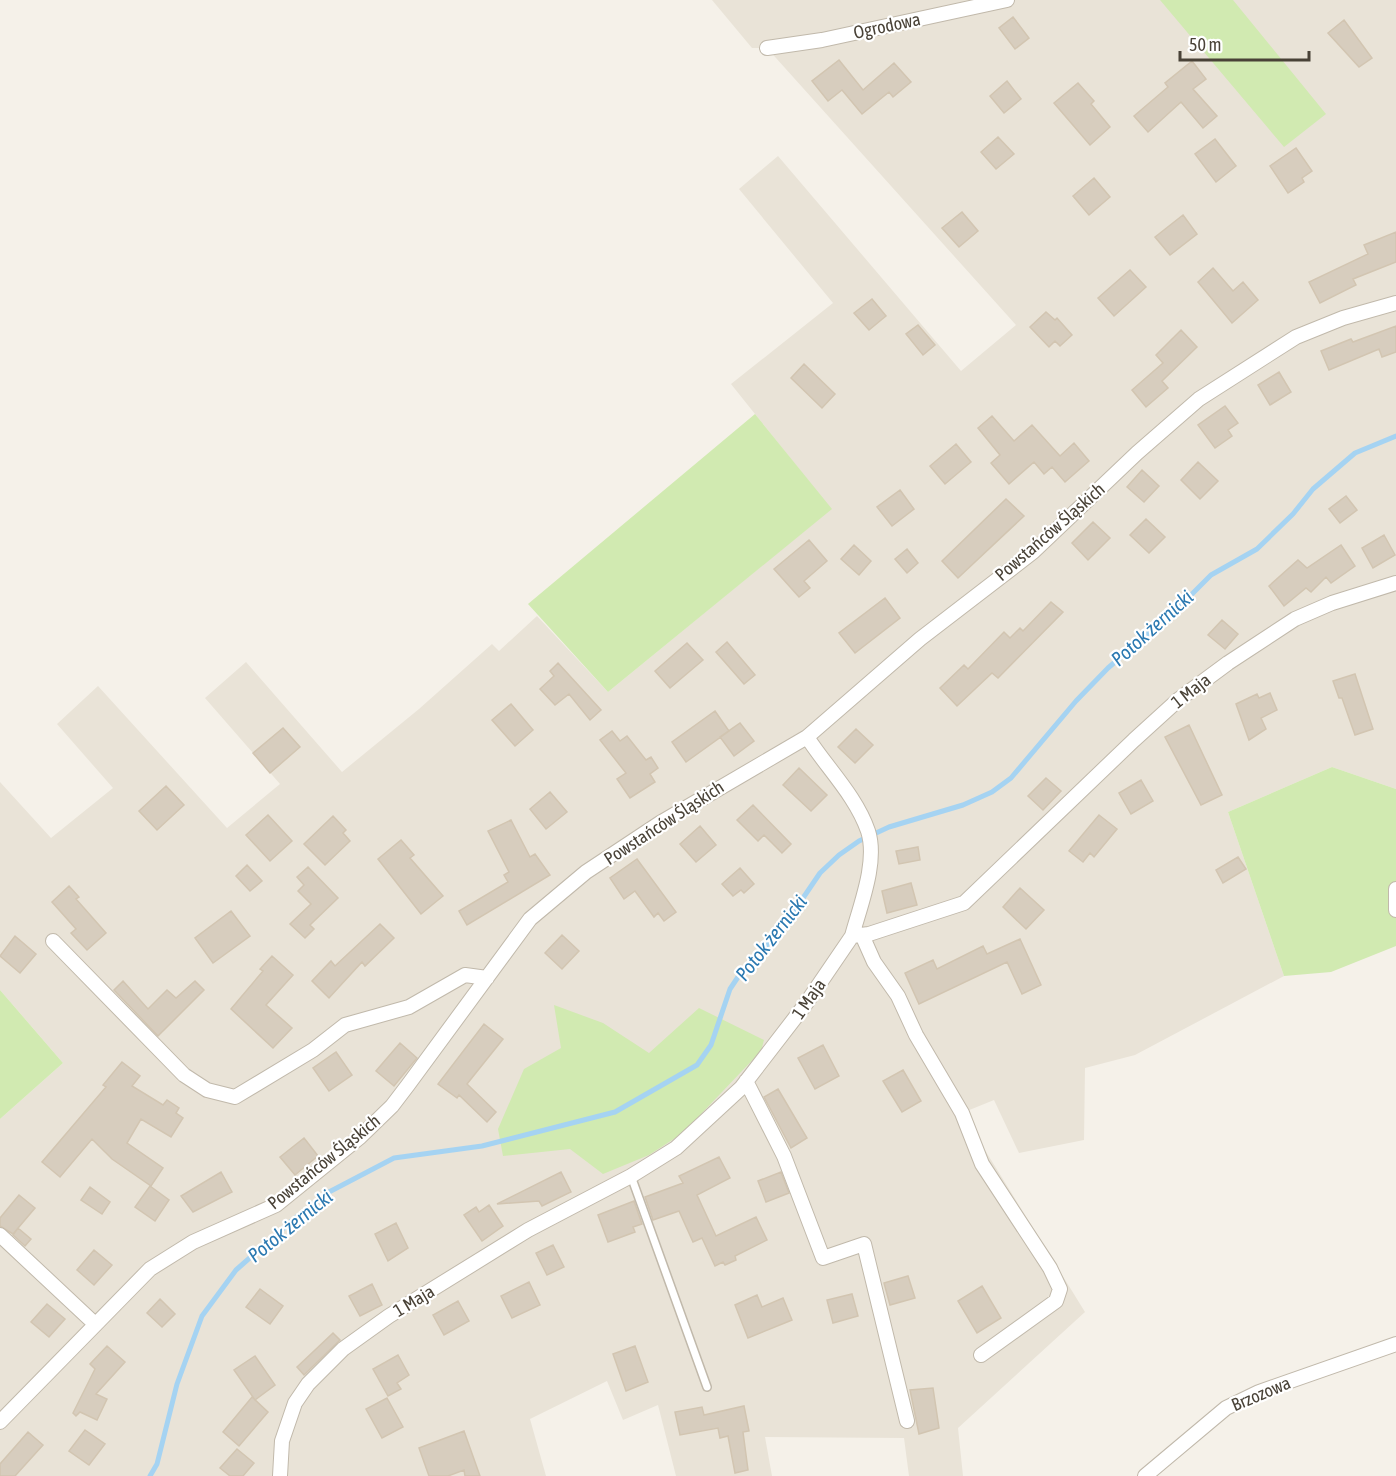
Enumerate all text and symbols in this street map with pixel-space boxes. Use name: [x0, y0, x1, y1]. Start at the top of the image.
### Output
street label: Ogrodowa: [852, 8, 922, 43]
scale bar: [1180, 24, 1309, 62]
text: 50 m: [1189, 34, 1221, 55]
street label: Powstańców Śląskich: [991, 478, 1109, 585]
water label: Potok żernicki: [1106, 585, 1198, 670]
street label: 1 Maja: [1167, 669, 1214, 712]
street label: Powstańców Śląskich: [600, 776, 727, 869]
water label: Potok żernicki: [730, 890, 811, 985]
street label: 1 Maja: [787, 975, 830, 1023]
street label: Powstańców Śląskich: [263, 1110, 384, 1213]
water label: Potok żernicki: [243, 1184, 337, 1267]
street label: 1 Maja: [390, 1280, 438, 1321]
street label: Brzozowa: [1228, 1372, 1293, 1415]

